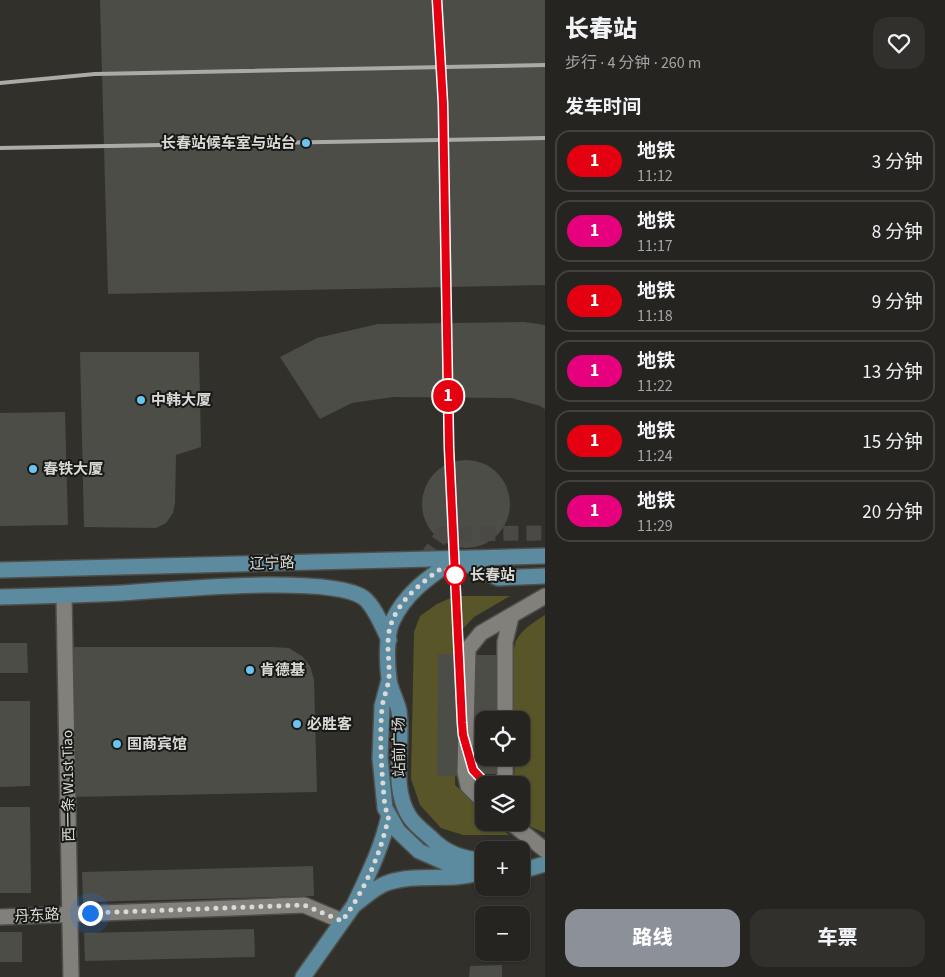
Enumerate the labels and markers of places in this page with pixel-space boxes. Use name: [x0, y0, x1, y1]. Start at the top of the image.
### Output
place label: 长春站候车室与站台: [161, 133, 296, 154]
marker: 长春站候车室与站台: [300, 137, 312, 149]
place label: 中韩大厦: [151, 390, 211, 411]
marker: 中韩大厦: [135, 394, 147, 406]
place label: 春铁大厦: [43, 459, 103, 480]
marker: 春铁大厦: [27, 463, 39, 475]
marker: 长春站: [444, 564, 466, 586]
place label: 长春站: [470, 565, 515, 586]
place label: 肯德基: [260, 660, 305, 681]
marker: 肯德基: [244, 664, 256, 676]
place label: 必胜客: [307, 714, 352, 735]
marker: 必胜客: [291, 718, 303, 730]
place label: 国商宾馆: [127, 734, 187, 755]
marker: 国商宾馆: [111, 738, 123, 750]

